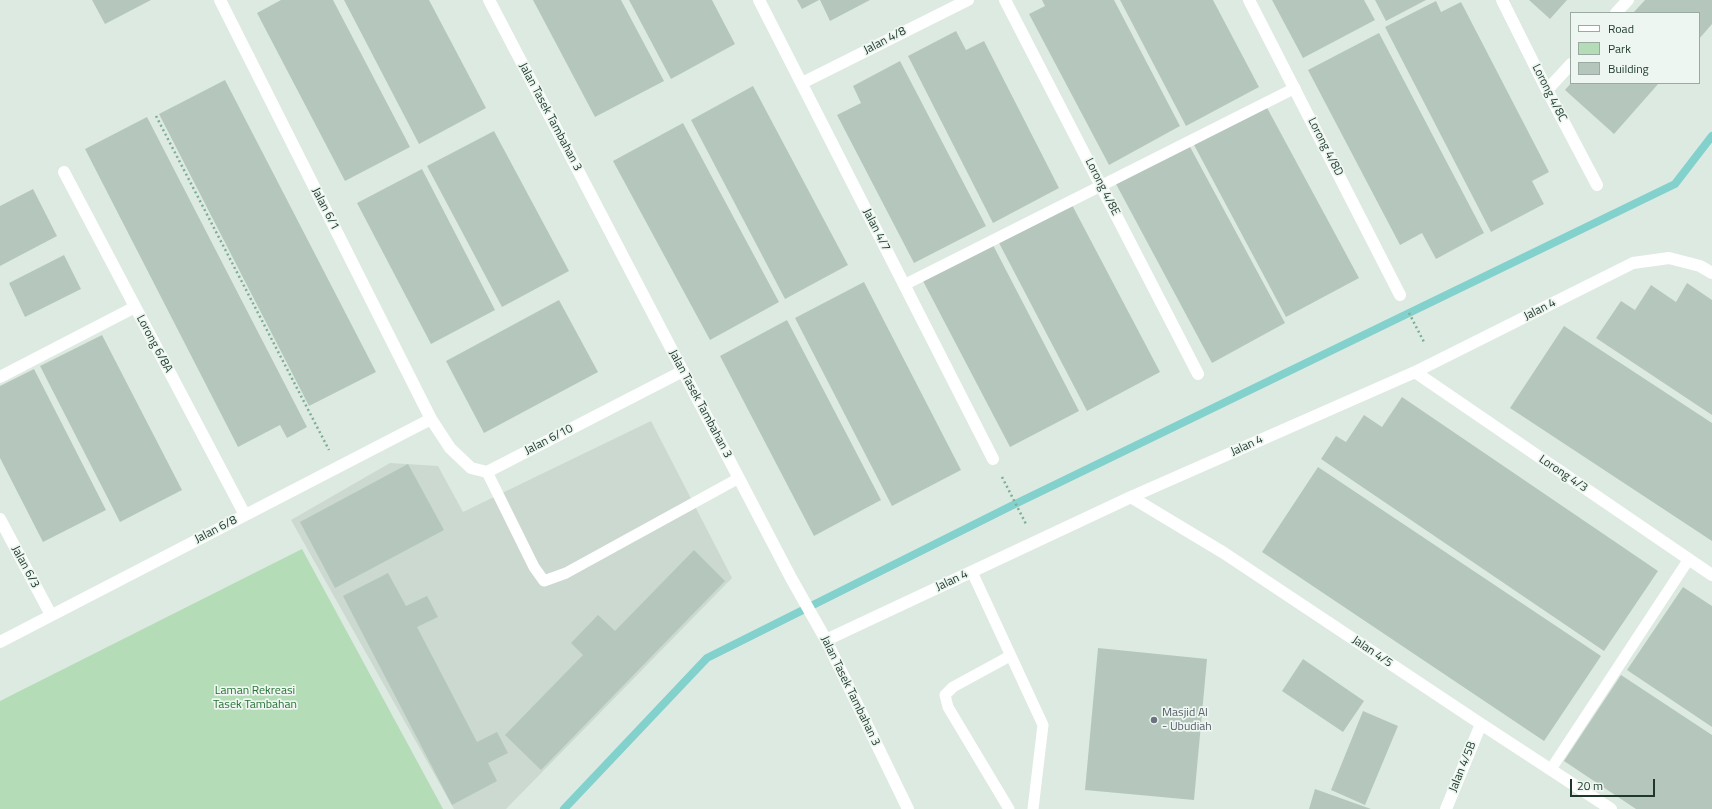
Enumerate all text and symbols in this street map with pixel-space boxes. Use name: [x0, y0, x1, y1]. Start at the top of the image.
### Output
legend: [1570, 12, 1700, 84]
text: Road: [1608, 19, 1634, 38]
street label: Jalan 4/8: [861, 24, 909, 58]
text: Park: [1608, 39, 1631, 58]
text: Building: [1608, 59, 1649, 78]
street label: Jalan Tasek Tambahan 3: [515, 60, 585, 174]
street label: Lorong 4/8C: [1528, 62, 1570, 124]
street label: Lorong 4/8D: [1304, 115, 1346, 179]
street label: Lorong 4/8E: [1081, 156, 1123, 218]
street label: Jalan 6/1: [308, 185, 342, 233]
street label: Jalan 4/7: [859, 206, 893, 254]
street label: Jalan 4: [1522, 296, 1558, 324]
street label: Lorong 6/8A: [133, 313, 175, 375]
street label: Jalan Tasek Tambahan 3: [665, 347, 735, 461]
street label: Jalan 6/10: [522, 422, 576, 458]
street label: Jalan 4: [1229, 432, 1265, 460]
street label: Lorong 4/3: [1536, 452, 1590, 496]
street label: Jalan 6/8: [192, 513, 240, 547]
street label: Jalan 6/3: [8, 543, 42, 591]
street label: Jalan 4: [934, 567, 970, 595]
street label: Jalan 4/5: [1349, 633, 1395, 671]
street label: Jalan Tasek Tambahan 3: [817, 634, 883, 748]
park label: Laman Rekreasi Tasek Tambahan: [213, 684, 297, 712]
place label: Masjid Al - Ubudiah: [1162, 706, 1212, 734]
marker: Masjid Al - Ubudiah: [1149, 715, 1159, 725]
street label: Jalan 4/5B: [1446, 740, 1480, 794]
scale bar: [1572, 771, 1657, 797]
text: 20 m: [1577, 776, 1603, 795]

